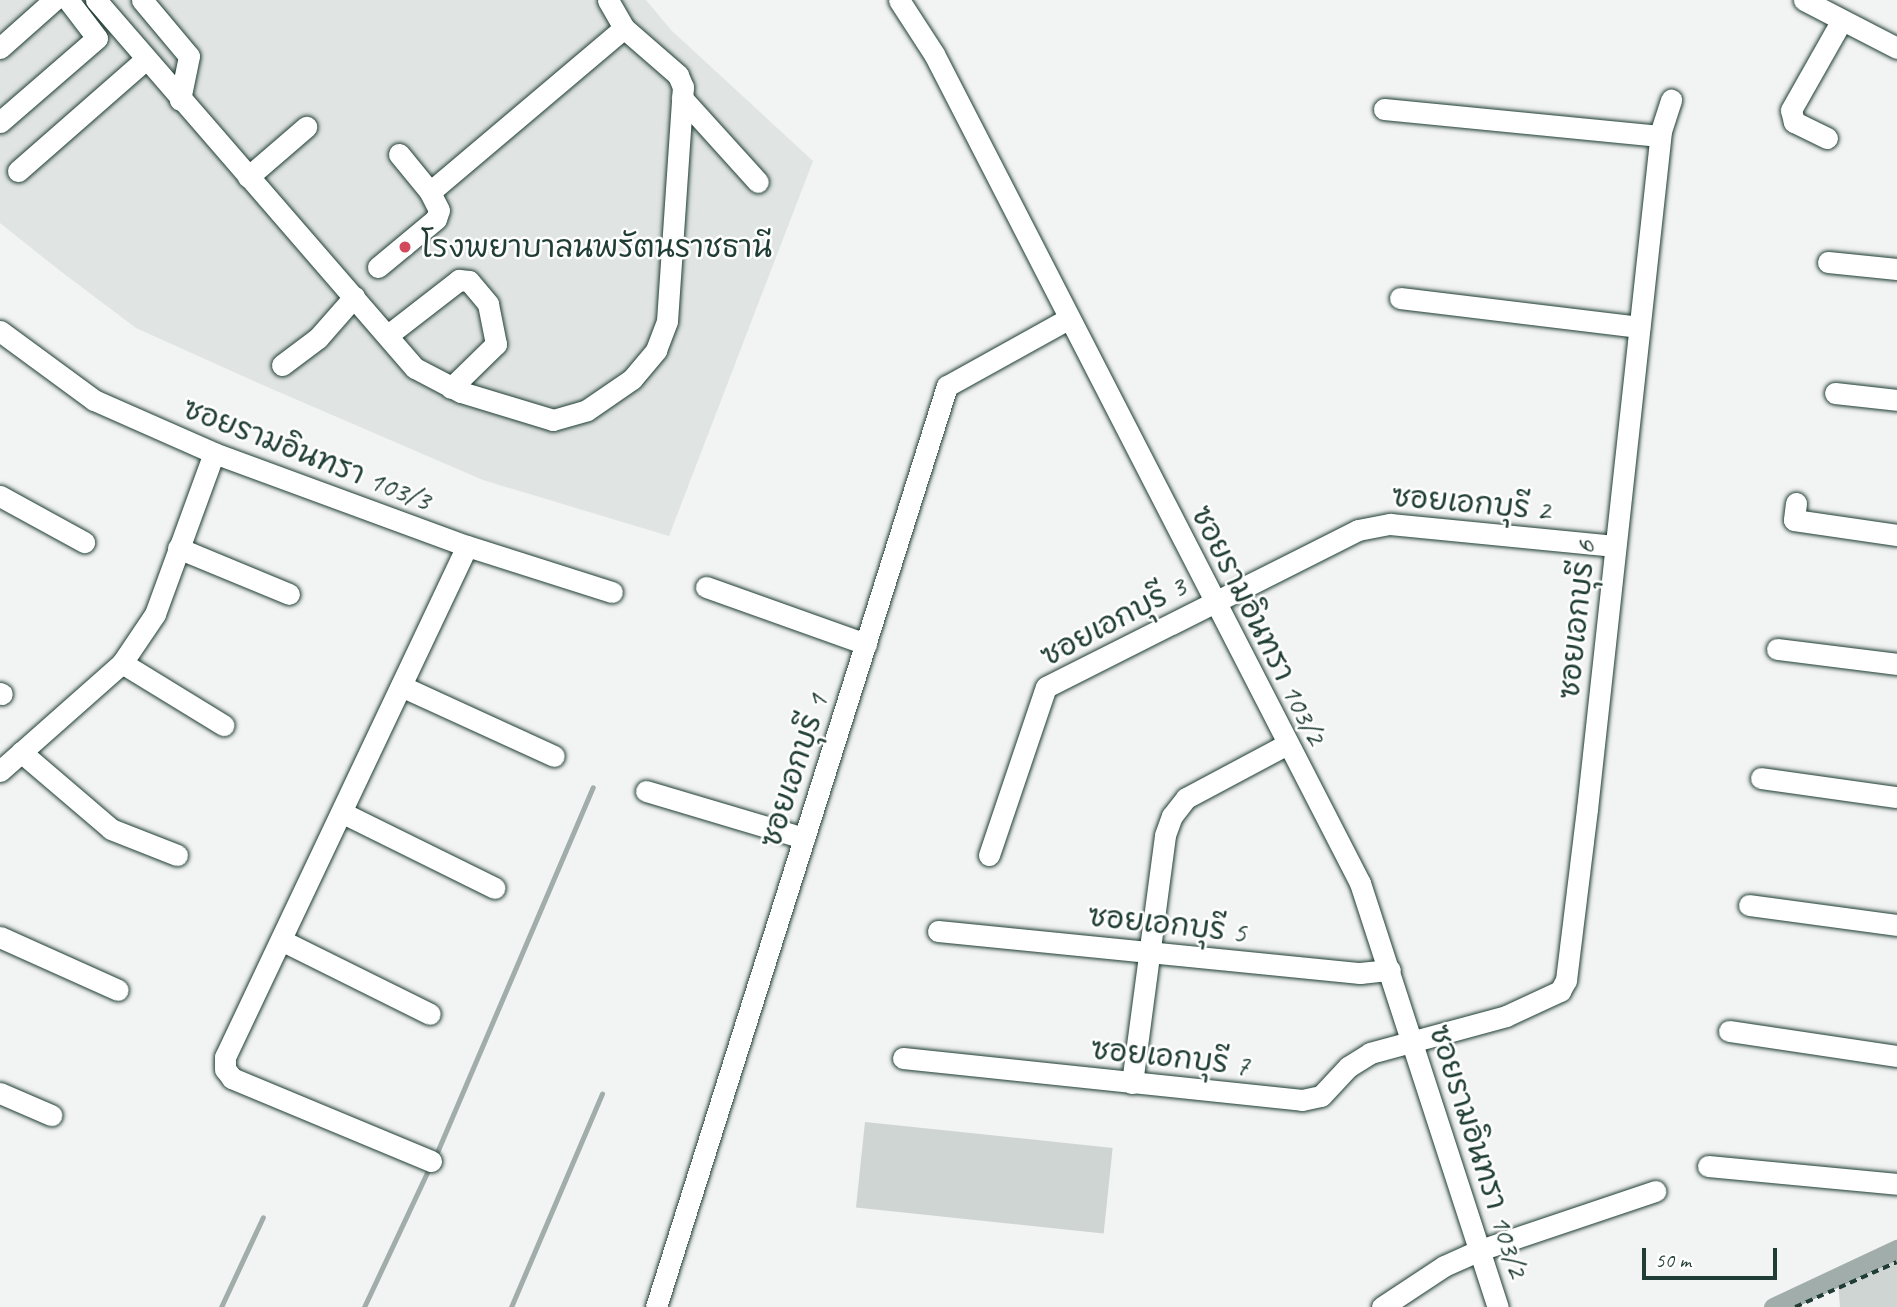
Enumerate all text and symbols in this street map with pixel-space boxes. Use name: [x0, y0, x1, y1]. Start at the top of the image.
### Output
place label: โรงพยาบาลนพรัตนราชธานี: [421, 229, 772, 265]
marker: โรงพยาบาลนพรัตนราชธานี: [395, 237, 415, 257]
street label: ซอยรามอินทรา 103/3: [178, 390, 436, 518]
street label: ซอยเอกบุรี 2: [1390, 478, 1552, 528]
street label: ซอยรามอินทรา 103/2: [1183, 500, 1335, 750]
street label: ซอยเอกบุรี 6: [1551, 539, 1603, 701]
street label: ซอยเอกบุรี 3: [1034, 568, 1192, 674]
street label: ซอยเอกบุรี 1: [752, 690, 836, 852]
street label: ซอยเอกบุรี 5: [1086, 898, 1248, 950]
street label: ซอยรามอินทรา 103/2: [1421, 1020, 1537, 1282]
street label: ซอยเอกบุรี 7: [1089, 1031, 1251, 1083]
scale bar: [1645, 1234, 1780, 1278]
text: 50 m: [1655, 1247, 1691, 1273]

